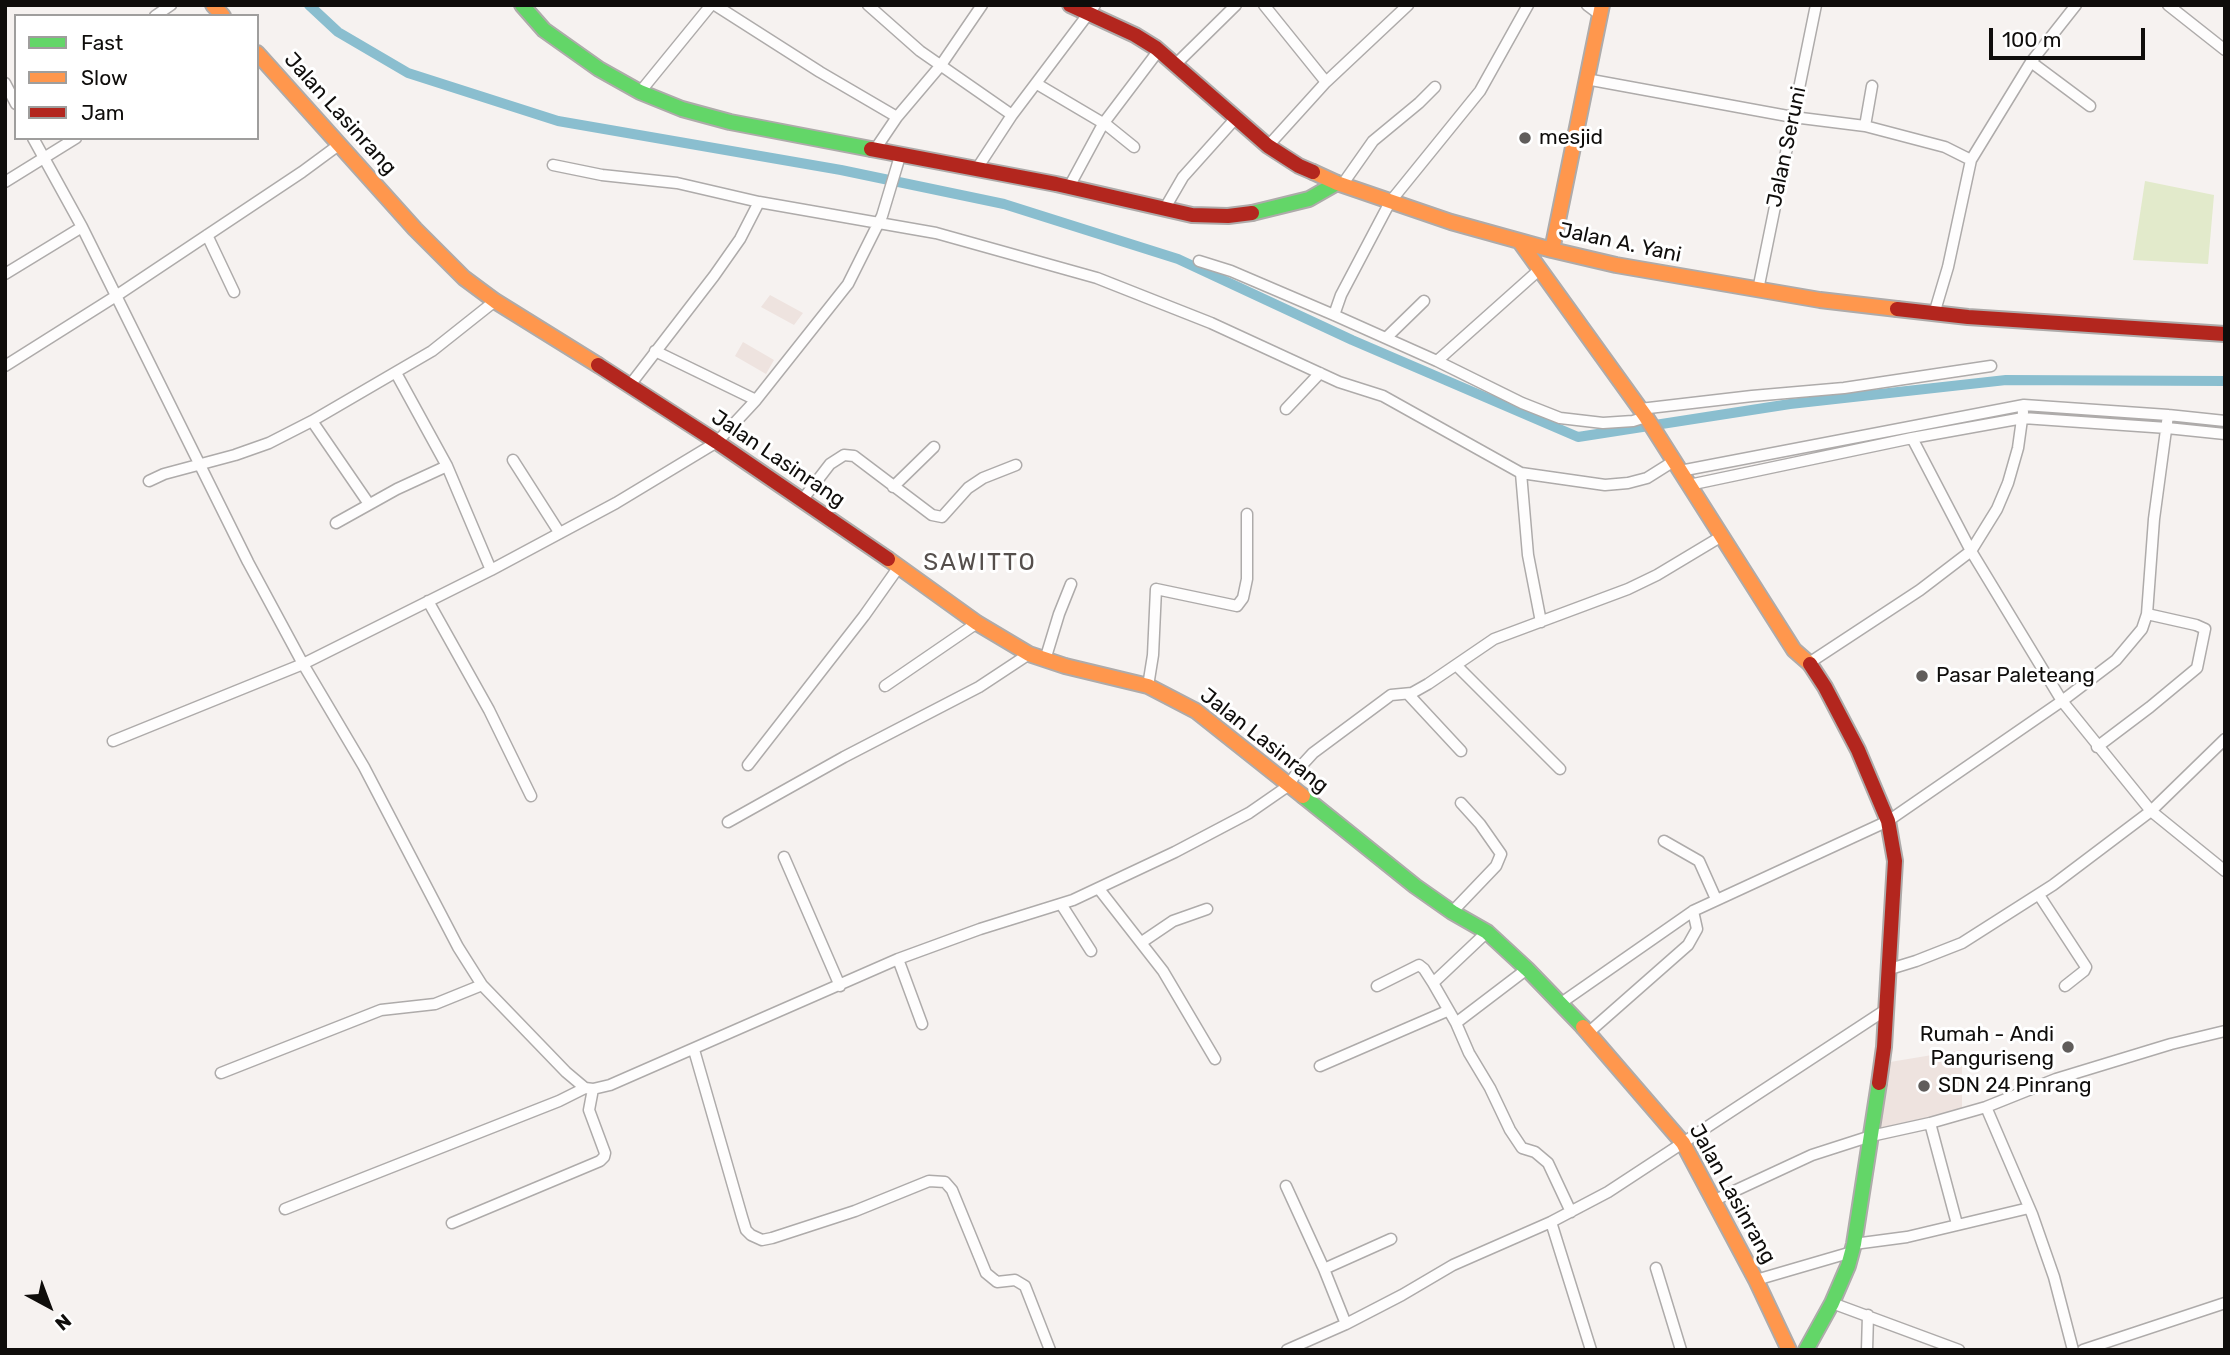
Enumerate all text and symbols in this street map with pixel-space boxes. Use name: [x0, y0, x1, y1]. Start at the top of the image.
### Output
legend: [14, 14, 259, 140]
scale bar: [1992, 14, 2148, 58]
text: 100 m: [2002, 27, 2061, 52]
text: Fast: [81, 30, 123, 55]
street label: Jalan Lasinrang: [278, 48, 402, 180]
text: Slow: [81, 65, 128, 90]
street label: Jalan Seruni: [1762, 84, 1812, 210]
text: Jam: [81, 100, 125, 125]
place label: mesjid: [1539, 125, 1603, 151]
marker: mesjid: [1517, 130, 1533, 146]
street label: Jalan A. Yani: [1556, 218, 1684, 268]
street label: Jalan Lasinrang: [706, 405, 850, 513]
district label: SAWITTO: [924, 549, 1036, 577]
place label: Pasar Paleteang: [1936, 663, 2095, 689]
marker: Pasar Paleteang: [1914, 668, 1930, 684]
street label: Jalan Lasinrang: [1195, 683, 1333, 799]
place label: Rumah - Andi Panguriseng: [1920, 1022, 2054, 1072]
marker: Rumah - Andi Panguriseng: [2060, 1039, 2076, 1055]
place label: SDN 24 Pinrang: [1938, 1073, 2092, 1099]
marker: SDN 24 Pinrang: [1916, 1078, 1932, 1094]
street label: Jalan Lasinrang: [1683, 1120, 1781, 1268]
north arrow: [14, 1271, 84, 1341]
text: N: [50, 1309, 76, 1335]

